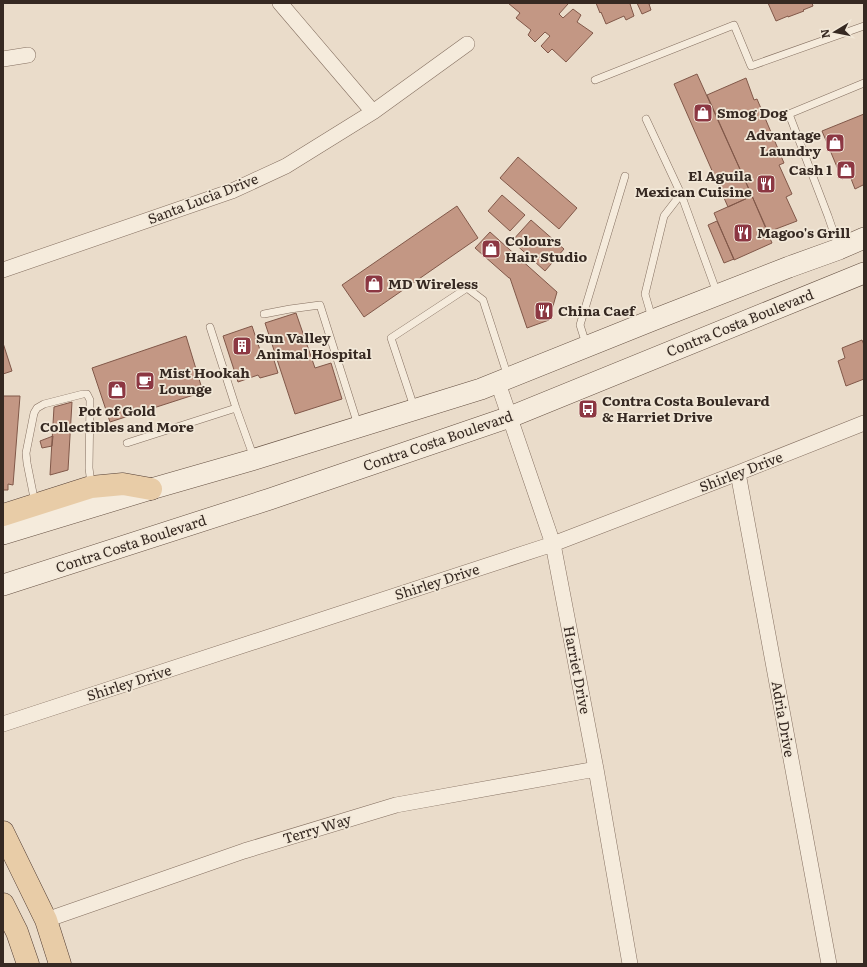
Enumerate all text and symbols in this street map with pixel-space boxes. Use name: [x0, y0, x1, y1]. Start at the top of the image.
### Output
north arrow: [815, 12, 855, 52]
text: N: [815, 28, 833, 40]
shop icon: Smog Dog: [692, 102, 714, 124]
place label: Smog Dog: [717, 102, 788, 122]
place label: Advantage Laundry: [746, 124, 821, 160]
shop icon: Advantage Laundry: [824, 132, 846, 154]
place label: Cash 1: [789, 159, 832, 179]
shop icon: Cash 1: [835, 159, 857, 181]
place label: El Aguila Mexican Cuisine: [635, 165, 753, 201]
street label: Santa Lucia Drive: [145, 168, 261, 228]
restaurant icon: El Aguila Mexican Cuisine: [755, 173, 777, 195]
restaurant icon: Magoo's Grill: [732, 222, 754, 244]
place label: Magoo's Grill: [757, 222, 850, 242]
place label: Colours Hair Studio: [505, 230, 587, 266]
shop icon: Colours Hair Studio: [480, 238, 502, 260]
shop icon: MD Wireless: [363, 273, 385, 295]
place label: MD Wireless: [388, 273, 478, 293]
street label: Contra Costa Boulevard: [663, 283, 817, 361]
restaurant icon: China Caef: [533, 300, 555, 322]
place label: China Caef: [558, 300, 637, 320]
place label: Sun Valley Animal Hospital: [256, 327, 372, 363]
building icon: Sun Valley Animal Hospital: [231, 335, 253, 357]
place label: Mist Hookah Lounge: [159, 362, 250, 398]
cafe icon: Mist Hookah Lounge: [134, 370, 156, 392]
shop icon: Pot of Gold Collectibles and More: [106, 379, 128, 401]
place label: Contra Costa Boulevard & Harriet Drive: [602, 390, 770, 426]
bus stop icon: Contra Costa Boulevard & Harriet Drive: [577, 398, 599, 420]
place label: Pot of Gold Collectibles and More: [40, 400, 194, 436]
street label: Contra Costa Boulevard: [360, 405, 516, 475]
street label: Shirley Drive: [696, 446, 785, 496]
street label: Contra Costa Boulevard: [53, 509, 209, 577]
street label: Shirley Drive: [392, 558, 482, 604]
street label: Harriet Drive: [560, 624, 596, 716]
street label: Shirley Drive: [84, 659, 174, 705]
street label: Adria Drive: [767, 679, 801, 759]
street label: Terry Way: [280, 808, 354, 848]

